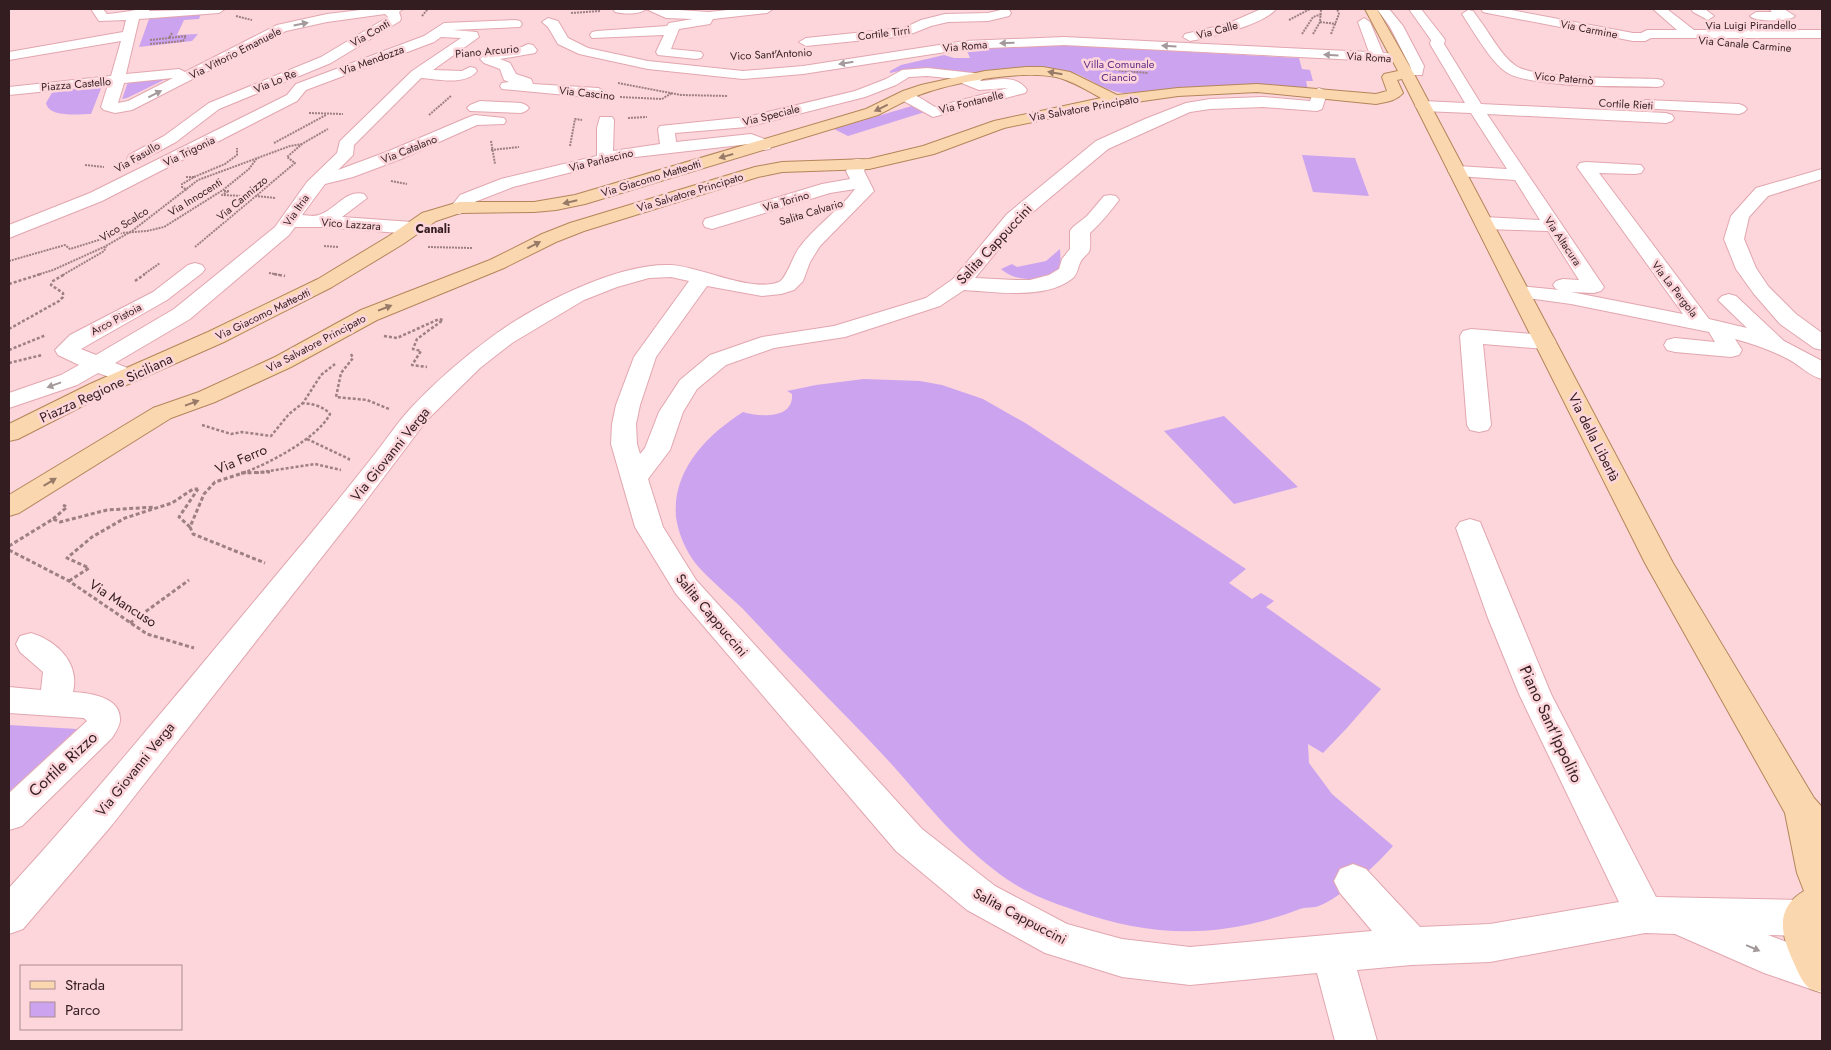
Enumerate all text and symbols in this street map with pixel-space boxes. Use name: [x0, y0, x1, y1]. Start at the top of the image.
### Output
street label: Via Conti: [347, 15, 393, 51]
street label: Via Carmine: [1559, 16, 1619, 42]
street label: Via Calle: [1195, 17, 1240, 43]
street label: Via Luigi Pirandello: [1705, 17, 1797, 33]
one-way arrow: [293, 20, 308, 28]
street label: Cortile Tirri: [857, 22, 911, 44]
street label: Via Vittorio Emanuele: [186, 23, 284, 83]
street label: Via Canale Carmine: [1698, 32, 1793, 56]
street label: Via Roma: [942, 36, 988, 56]
street label: Piano Arcurio: [455, 40, 519, 62]
one-way arrow: [998, 40, 1014, 48]
street label: Via Mendozza: [338, 41, 406, 79]
one-way arrow: [1161, 42, 1177, 50]
street label: Vico Sant'Antonio: [730, 44, 812, 64]
street label: Via Roma: [1346, 48, 1392, 66]
one-way arrow: [1323, 50, 1339, 58]
park label: Villa Comunale Ciancio: [1084, 56, 1155, 85]
one-way arrow: [837, 60, 853, 68]
street label: Via Lo Re: [251, 65, 299, 97]
street label: Vico Paternò: [1534, 67, 1594, 89]
one-way arrow: [1047, 69, 1063, 77]
street label: Piazza Castello: [41, 73, 111, 95]
street label: Via Cascino: [558, 82, 616, 104]
street label: Via Fontanelle: [937, 86, 1005, 118]
one-way arrow: [147, 90, 162, 98]
street label: Via Salvatore Principato: [1028, 91, 1140, 125]
street label: Cortile Rieti: [1598, 95, 1654, 113]
street label: Via Speciale: [741, 100, 802, 130]
one-way arrow: [874, 104, 888, 112]
street label: Via Catalano: [379, 131, 439, 167]
street label: Via Trigonia: [160, 132, 218, 170]
street label: Via Fasullo: [111, 137, 163, 177]
street label: Via Parlascino: [567, 144, 635, 176]
one-way arrow: [719, 152, 734, 160]
street label: Via Giacomo Matteotti: [599, 155, 703, 201]
street label: Via Salvatore Principato: [635, 168, 745, 216]
street label: Via Cannizzo: [213, 172, 271, 224]
street label: Via Innocenti: [165, 174, 225, 220]
street label: Via Torino: [761, 186, 811, 216]
street label: Via Itria: [279, 191, 313, 229]
street label: Salita Calvario: [777, 195, 845, 229]
one-way arrow: [563, 198, 578, 206]
street label: Salita Cappuccini: [951, 199, 1037, 289]
street label: Vico Scalco: [96, 203, 152, 245]
street label: Via Altacura: [1541, 213, 1585, 269]
street label: Vico Lazzara: [321, 214, 381, 234]
district label: Canali: [416, 220, 450, 238]
one-way arrow: [527, 241, 542, 249]
street label: Via La Pergola: [1648, 258, 1702, 320]
street label: Via Giacomo Matteotti: [213, 284, 313, 344]
street label: Arco Pistoia: [88, 299, 144, 339]
one-way arrow: [378, 304, 392, 312]
street label: Via Salvatore Principato: [263, 310, 369, 376]
street label: Piazza Regione Siciliana: [36, 348, 176, 428]
one-way arrow: [46, 381, 61, 389]
street label: Via della Libertà: [1563, 389, 1625, 485]
one-way arrow: [184, 399, 199, 406]
street label: Via Giovanni Verga: [346, 403, 434, 505]
street label: Via Ferro: [212, 439, 270, 479]
one-way arrow: [44, 477, 57, 486]
street label: Salita Cappuccini: [671, 569, 753, 661]
street label: Via Mancuso: [85, 574, 161, 632]
street label: Piano Sant'Ippolito: [1514, 662, 1588, 787]
street label: Via Giovanni Verga: [91, 718, 179, 820]
street label: Cortile Rizzo: [23, 726, 103, 802]
street label: Salita Cappuccini: [970, 883, 1070, 949]
one-way arrow: [1746, 945, 1760, 953]
legend: [20, 965, 182, 1030]
text: Strada: [65, 974, 105, 996]
text: Parco: [65, 999, 100, 1021]

